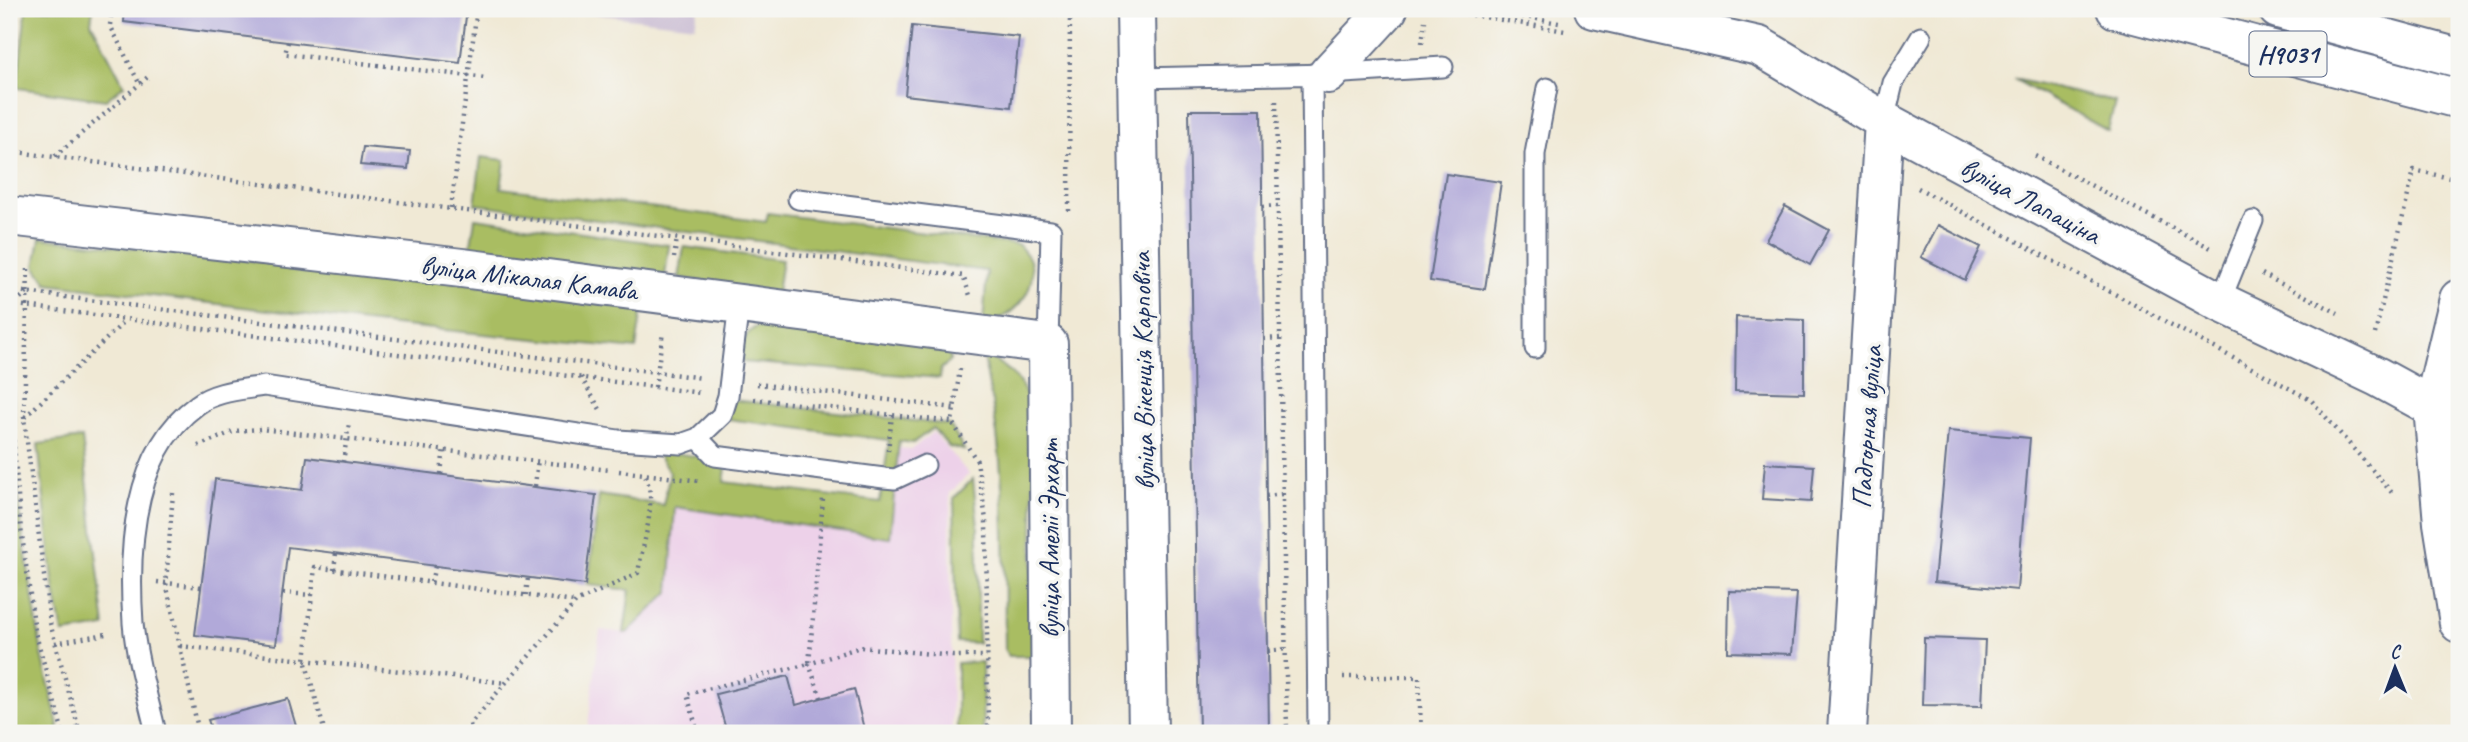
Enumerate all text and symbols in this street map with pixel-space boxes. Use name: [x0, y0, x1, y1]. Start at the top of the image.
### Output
road number: Н9031: [2250, 32, 2326, 76]
street label: вуліца Лапаціна: [1955, 149, 2108, 253]
street label: вуліца Мікалая Камава: [419, 247, 642, 308]
street label: вуліца Вікенція Карповіча: [1123, 250, 1162, 490]
street label: Падгорная вуліца: [1843, 343, 1890, 510]
street label: вуліца Амеліі Эрхарт: [1032, 438, 1067, 638]
north arrow: [2360, 634, 2430, 704]
text: С: [2390, 640, 2402, 664]

